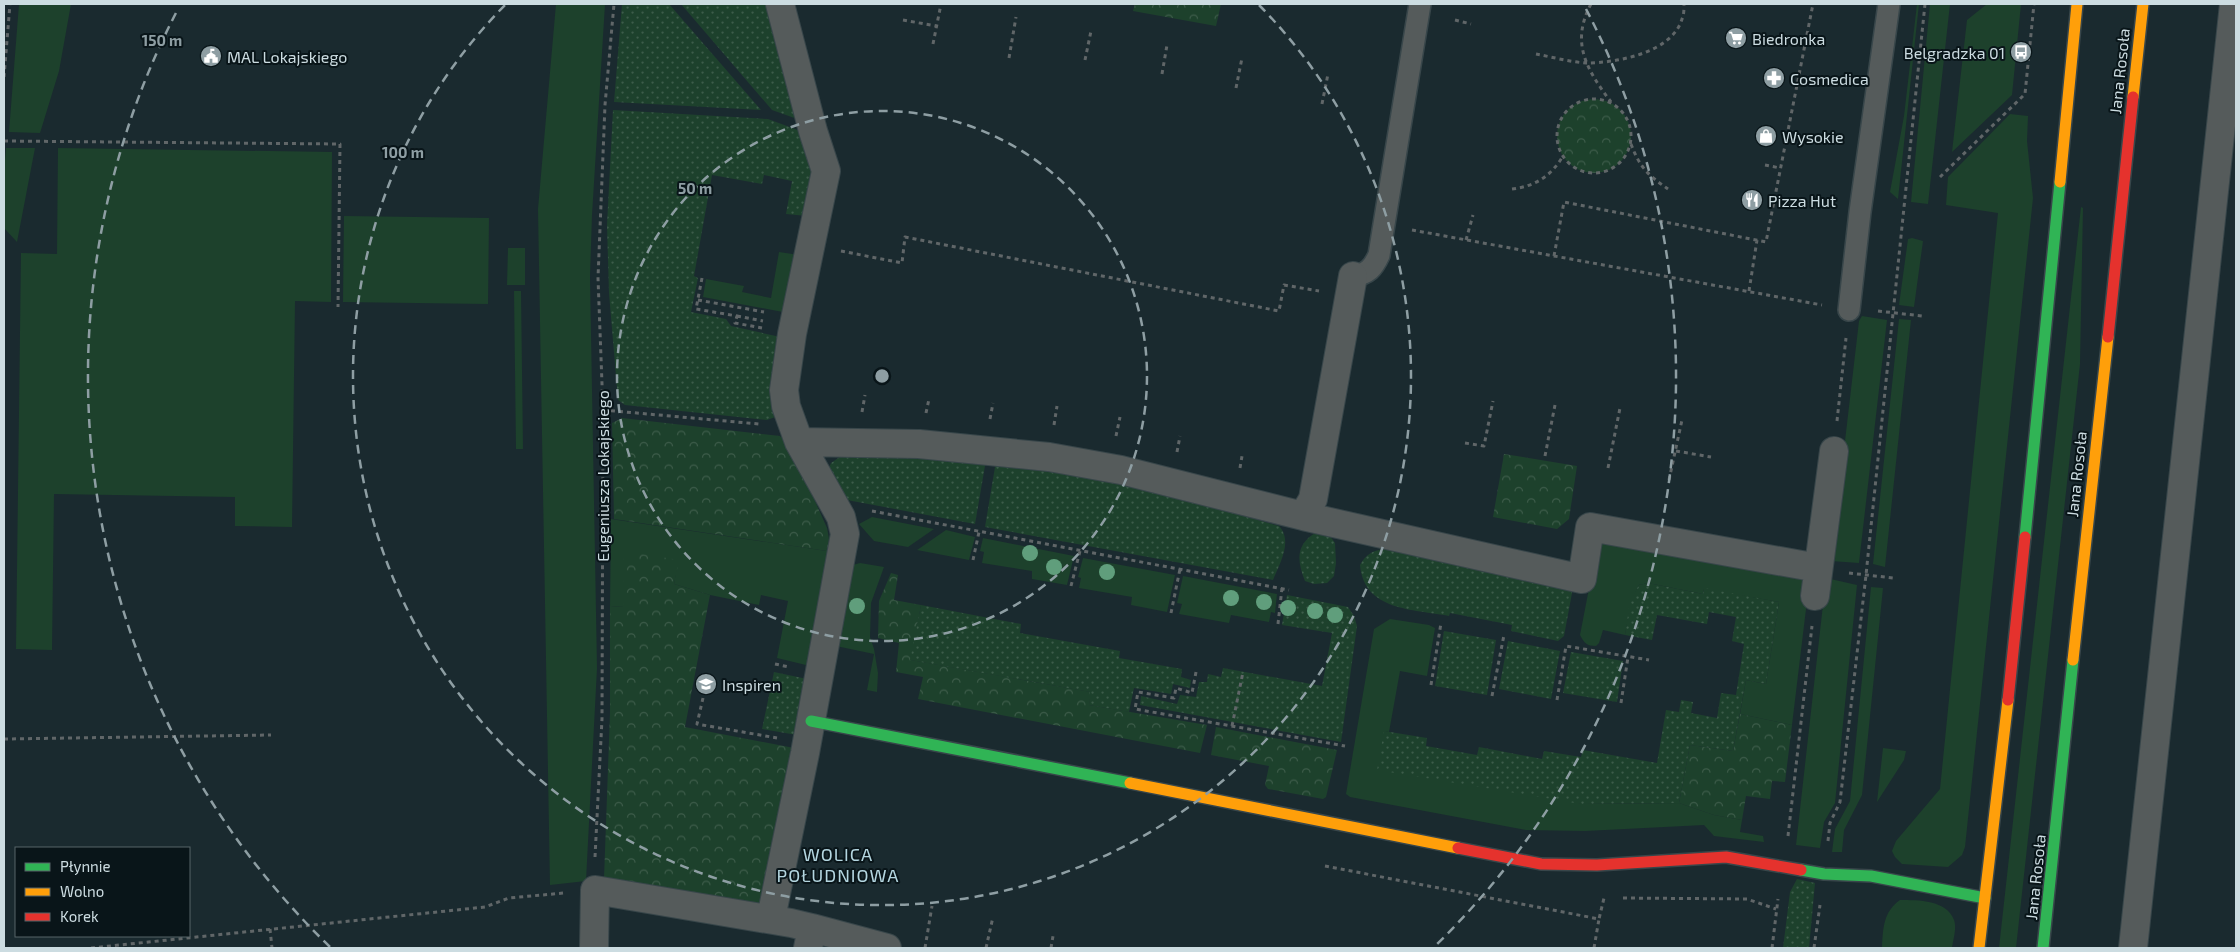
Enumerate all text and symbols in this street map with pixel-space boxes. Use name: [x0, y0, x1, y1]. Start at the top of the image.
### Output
supermarket icon: Biedronka: [1724, 26, 1748, 50]
street label: Jana Rosoła: [2105, 27, 2133, 115]
place label: Biedronka: [1752, 29, 1825, 48]
text: 150 m: [142, 31, 182, 49]
bus stop icon: Belgradzka 01: [2009, 40, 2033, 64]
place label: Belgradzka 01: [1904, 43, 2005, 62]
public building icon: MAL Lokajskiego: [199, 44, 223, 68]
place label: MAL Lokajskiego: [227, 47, 347, 67]
pharmacy icon: Cosmedica: [1762, 66, 1786, 90]
place label: Cosmedica: [1790, 69, 1869, 88]
shop icon: Wysokie: [1754, 124, 1778, 148]
place label: Wysokie: [1782, 127, 1844, 146]
text: 100 m: [382, 143, 424, 161]
text: 50 m: [678, 179, 712, 197]
restaurant icon: Pizza Hut: [1740, 188, 1764, 212]
place label: Pizza Hut: [1768, 191, 1836, 210]
centre of rings: [873, 367, 891, 385]
street label: Eugeniusza Lokajskiego: [593, 390, 613, 562]
street label: Jana Rosoła: [2062, 430, 2090, 518]
school or university icon: Inspiren: [694, 672, 718, 696]
place label: Inspiren: [722, 675, 781, 694]
street label: Jana Rosoła: [2021, 833, 2049, 921]
district label: WOLICA POŁUDNIOWA: [777, 843, 899, 886]
legend: [15, 847, 190, 937]
text: Płynnie: [60, 857, 111, 875]
text: Wolno: [60, 882, 104, 900]
text: Korek: [60, 907, 99, 925]

